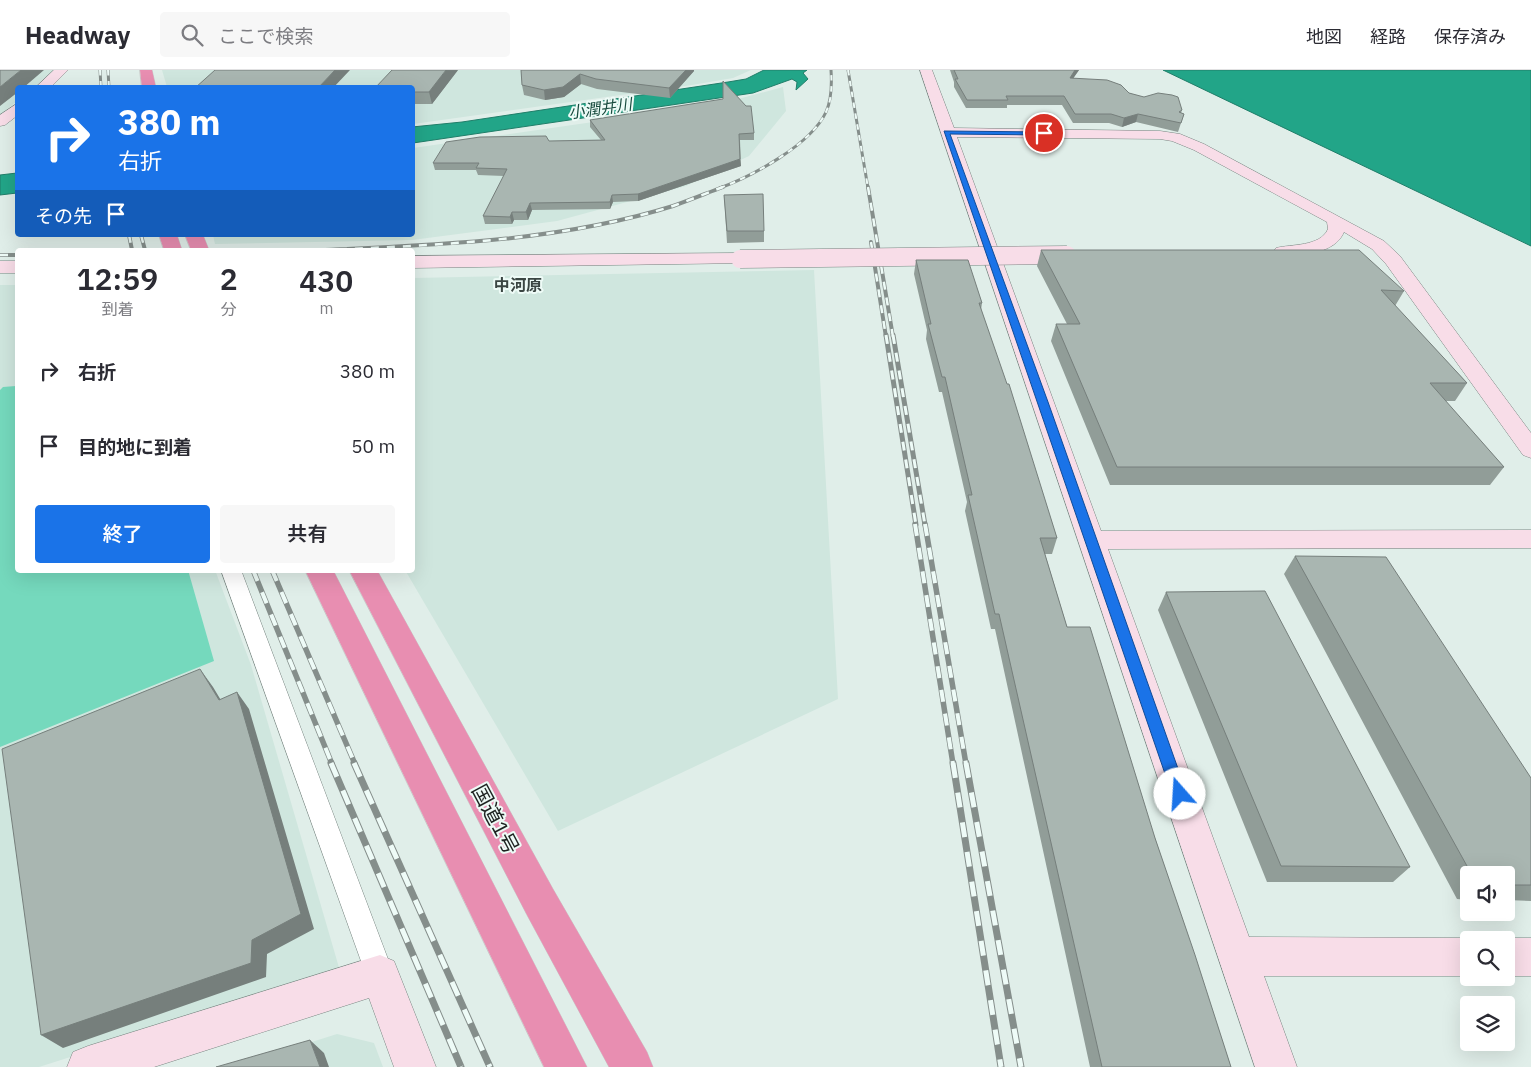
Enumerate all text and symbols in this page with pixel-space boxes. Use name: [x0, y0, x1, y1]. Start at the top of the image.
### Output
search box: [160, 12, 510, 57]
text: Headway: [25, 19, 130, 51]
icon: search: [178, 21, 206, 49]
text: ここで検索: [218, 24, 313, 48]
text: 地図: [1306, 25, 1342, 48]
text: 経路: [1370, 25, 1406, 48]
text: 保存済み: [1434, 25, 1506, 48]
water label: 小潤井川: [567, 93, 635, 122]
text: 380 m: [118, 99, 221, 145]
icon: right: [35, 105, 100, 170]
pin: [1023, 112, 1065, 154]
icon: arrive: [1030, 119, 1058, 147]
text: 右折: [118, 146, 162, 175]
icon: arrive: [102, 200, 130, 228]
text: その先: [35, 204, 92, 228]
text: 12:59: [77, 259, 158, 298]
text: 2: [220, 259, 238, 298]
text: 430: [299, 261, 353, 300]
district label: 中河原: [494, 275, 542, 295]
text: m: [319, 298, 333, 318]
text: 到着: [101, 299, 133, 319]
text: 分: [221, 299, 237, 319]
icon: right: [35, 357, 63, 385]
text: 380 m: [340, 359, 395, 383]
text: 右折: [78, 360, 116, 384]
icon: arrive: [35, 432, 63, 460]
text: 50 m: [351, 434, 395, 458]
text: 目的地に到着: [78, 435, 192, 459]
button: 終了: [35, 505, 210, 563]
button: 共有: [220, 505, 395, 563]
position arrow: [1153, 767, 1205, 819]
street label: 国道1号: [466, 779, 526, 859]
map controls: [1460, 866, 1515, 1051]
button: sound: [1460, 866, 1515, 921]
button: search: [1460, 931, 1515, 986]
button: layers: [1460, 996, 1515, 1051]

